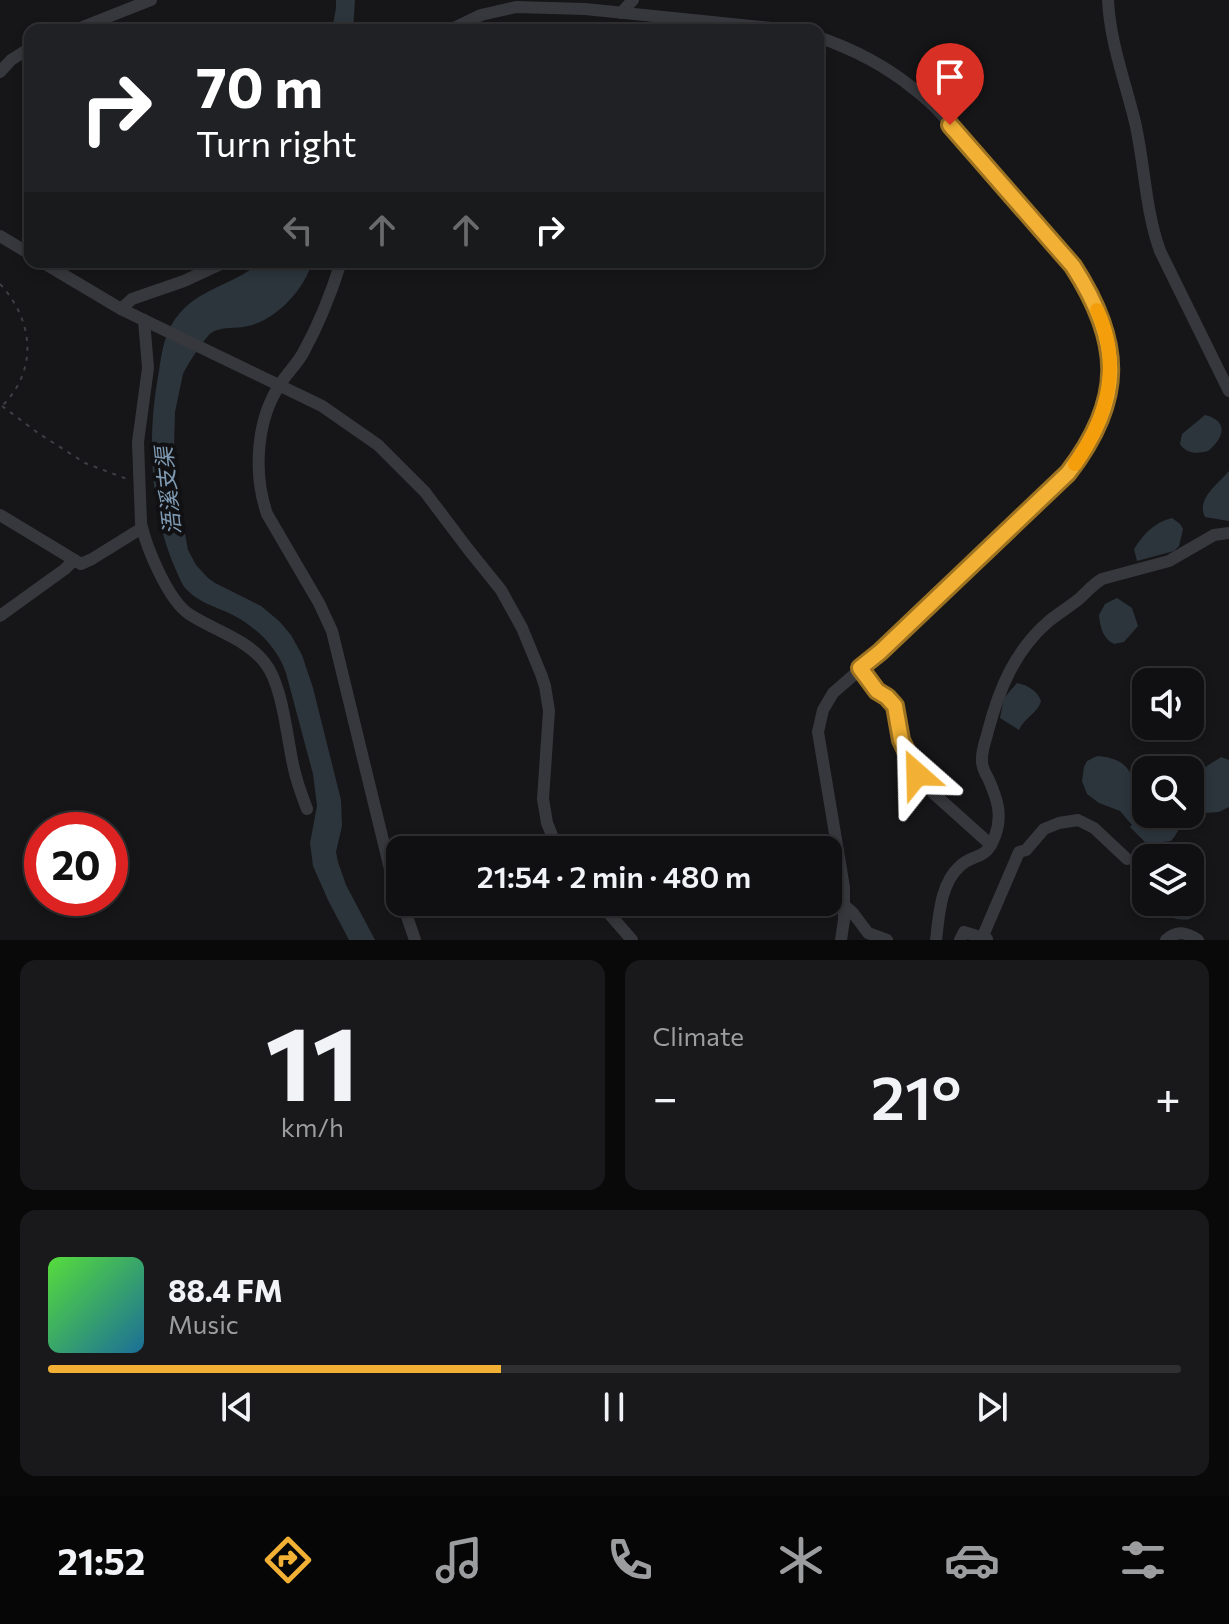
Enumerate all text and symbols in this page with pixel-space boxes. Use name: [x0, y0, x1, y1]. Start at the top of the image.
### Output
pin: [916, 43, 984, 125]
text: 70 m: [196, 51, 323, 120]
icon: arrive: [928, 55, 972, 99]
icon: right: [64, 56, 168, 160]
text: Turn right: [196, 120, 357, 164]
icon: left: [276, 208, 320, 252]
icon: ahead: [360, 208, 404, 252]
icon: ahead: [444, 208, 488, 252]
icon: right: [528, 208, 572, 252]
water label: 浯溪支渠: [149, 443, 186, 536]
map controls: [1132, 668, 1204, 916]
button: sound: [1132, 668, 1204, 740]
position arrow: [875, 732, 959, 816]
button: search: [1132, 756, 1204, 828]
speed limit sign: 20: [24, 812, 128, 916]
button: layers: [1132, 844, 1204, 916]
text: 21:54 · 2 min · 480 m: [477, 857, 751, 894]
text: 11: [265, 995, 359, 1122]
text: Climate: [653, 1020, 744, 1051]
text: 21°: [871, 1059, 962, 1132]
text: −: [653, 1069, 678, 1123]
text: +: [1155, 1069, 1181, 1123]
text: km/h: [281, 1111, 344, 1142]
text: 88.4 FM: [168, 1271, 283, 1308]
text: Music: [168, 1308, 239, 1339]
icon: previous: [215, 1385, 259, 1429]
icon: pause: [592, 1385, 636, 1429]
icon: next: [970, 1385, 1014, 1429]
icon: directions: [260, 1532, 316, 1588]
icon: music: [431, 1532, 487, 1588]
icon: phone: [602, 1532, 658, 1588]
icon: climate: [773, 1532, 829, 1588]
icon: car: [944, 1532, 1000, 1588]
icon: filters: [1115, 1532, 1171, 1588]
text: 21:52: [58, 1538, 145, 1582]

